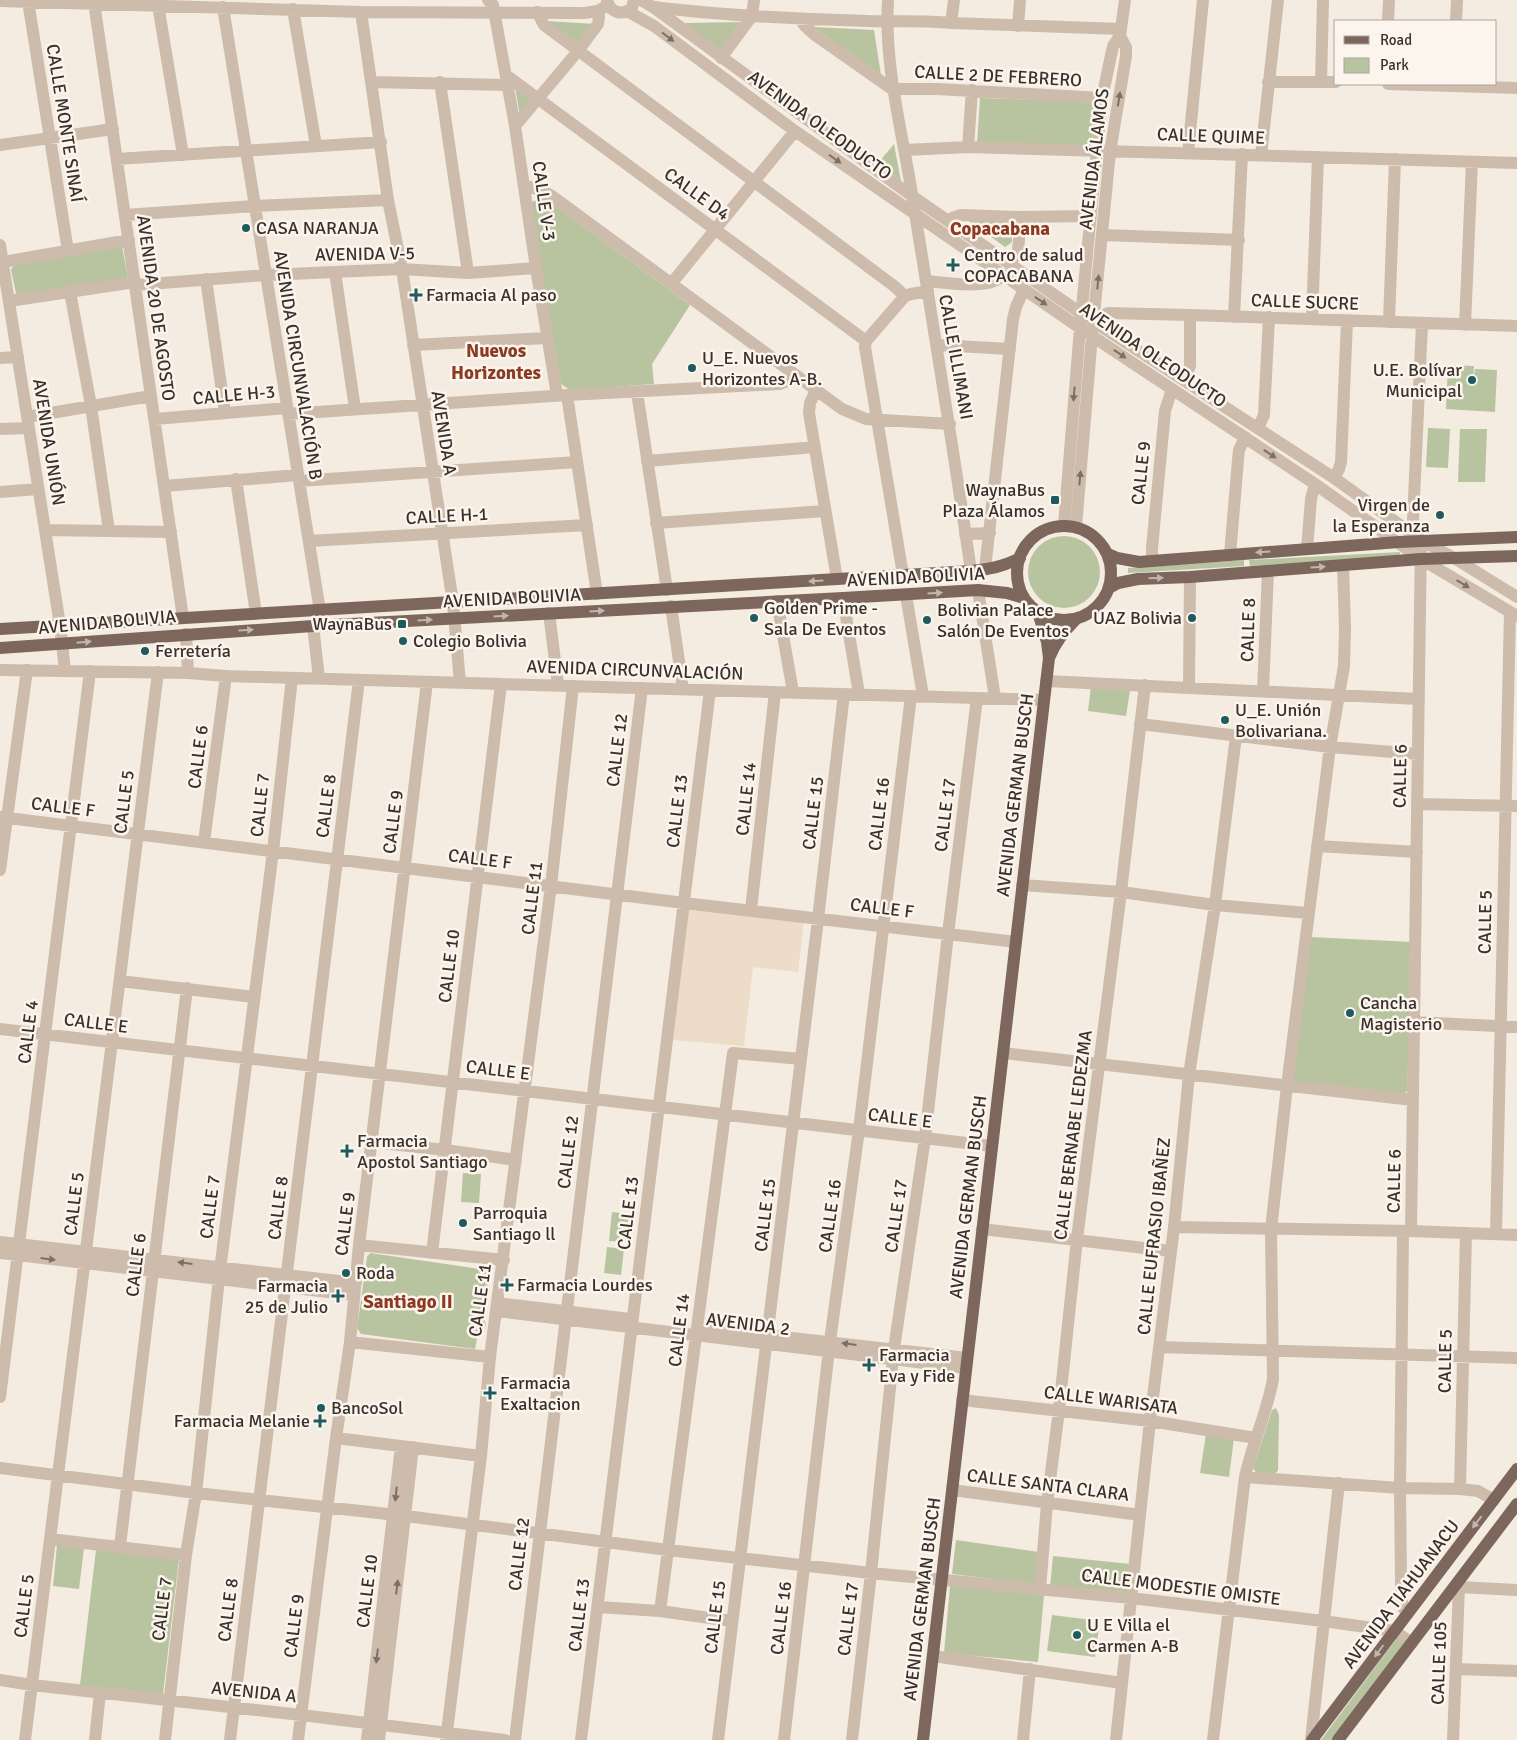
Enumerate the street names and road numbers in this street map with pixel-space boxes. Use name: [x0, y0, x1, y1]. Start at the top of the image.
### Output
street label: CALLE MONTE SINAÍ: [42, 42, 88, 204]
street label: CALLE 2 DE FEBRERO: [914, 61, 1082, 91]
street label: AVENIDA OLEODUCTO: [744, 66, 896, 184]
street label: AVENIDA ÁLAMOS: [1074, 87, 1114, 231]
street label: CALLE QUIME: [1157, 123, 1265, 149]
street label: CALLE V-3: [528, 160, 560, 242]
street label: CALLE D4: [660, 163, 734, 225]
street label: AVENIDA 20 DE AGOSTO: [132, 214, 180, 402]
street label: AVENIDA V-5: [315, 242, 415, 266]
street label: AVENIDA CIRCUNVALACIÓN B: [269, 249, 327, 481]
street label: CALLE SUCRE: [1251, 289, 1359, 315]
street label: CALLE ILLIMANI: [934, 293, 978, 421]
street label: AVENIDA OLEODUCTO: [1076, 298, 1230, 412]
street label: AVENIDA UNIÓN: [28, 377, 70, 507]
street label: CALLE H-3: [192, 380, 276, 410]
street label: AVENIDA A: [426, 389, 462, 477]
street label: CALLE 9: [1127, 440, 1155, 506]
street label: CALLE H-1: [405, 503, 489, 529]
street label: AVENIDA BOLIVIA: [846, 562, 986, 592]
street label: AVENIDA BOLIVIA: [442, 583, 582, 613]
street label: CALLE 8: [1236, 598, 1260, 662]
street label: AVENIDA BOLIVIA: [37, 605, 177, 639]
street label: AVENIDA CIRCUNVALACIÓN: [526, 655, 744, 685]
street label: AVENIDA GERMAN BUSCH: [992, 692, 1038, 898]
street label: CALLE 12: [602, 712, 632, 788]
street label: CALLE 6: [183, 724, 213, 790]
street label: CALLE 6: [1388, 744, 1412, 808]
street label: CALLE 14: [731, 761, 761, 837]
street label: CALLE 5: [109, 769, 139, 835]
street label: CALLE 7: [246, 772, 274, 838]
street label: CALLE 8: [311, 773, 341, 839]
street label: CALLE 13: [662, 773, 692, 849]
street label: CALLE 15: [798, 775, 828, 851]
street label: CALLE 16: [864, 776, 894, 852]
street label: CALLE 17: [930, 777, 960, 853]
street label: CALLE 9: [378, 789, 408, 855]
street label: CALLE F: [30, 792, 96, 822]
street label: CALLE F: [447, 844, 513, 874]
street label: CALLE 11: [517, 860, 547, 936]
street label: CALLE 5: [1473, 890, 1497, 954]
street label: CALLE F: [849, 893, 915, 923]
street label: CALLE 10: [434, 928, 464, 1004]
street label: CALLE 4: [13, 999, 43, 1065]
street label: CALLE E: [63, 1008, 129, 1038]
street label: CALLE BERNABE LEDEZMA: [1049, 1029, 1097, 1241]
street label: CALLE E: [465, 1055, 531, 1085]
street label: AVENIDA GERMAN BUSCH: [945, 1094, 991, 1300]
street label: CALLE E: [867, 1103, 933, 1133]
street label: CALLE 12: [553, 1114, 583, 1190]
street label: CALLE EUFRASIO IBAÑEZ: [1133, 1136, 1175, 1336]
street label: CALLE 6: [1382, 1149, 1406, 1213]
street label: CALLE 5: [59, 1171, 89, 1237]
street label: CALLE 7: [195, 1174, 225, 1240]
street label: CALLE 8: [263, 1175, 293, 1241]
street label: CALLE 13: [613, 1175, 643, 1251]
street label: CALLE 15: [750, 1177, 780, 1253]
street label: CALLE 16: [814, 1178, 846, 1254]
street label: CALLE 17: [880, 1178, 912, 1254]
street label: CALLE 9: [330, 1191, 360, 1257]
street label: CALLE 6: [121, 1232, 151, 1298]
street label: CALLE 11: [464, 1262, 496, 1338]
street label: CALLE 14: [664, 1292, 694, 1368]
street label: AVENIDA 2: [705, 1308, 791, 1340]
street label: CALLE 5: [1433, 1329, 1457, 1393]
street label: CALLE WARISATA: [1043, 1381, 1179, 1419]
street label: CALLE SANTA CLARA: [966, 1464, 1130, 1506]
street label: AVENIDA GERMAN BUSCH: [899, 1496, 945, 1702]
street label: AVENIDA TIAHUANACU: [1338, 1515, 1464, 1673]
street label: CALLE 12: [504, 1516, 534, 1592]
street label: CALLE 10: [352, 1553, 382, 1629]
street label: CALLE MODESTIE OMISTE: [1080, 1564, 1282, 1610]
street label: CALLE 5: [9, 1573, 39, 1639]
street label: CALLE 7: [147, 1576, 177, 1642]
street label: CALLE 8: [213, 1577, 243, 1643]
street label: CALLE 13: [564, 1577, 594, 1653]
street label: CALLE 15: [700, 1579, 730, 1655]
street label: CALLE 16: [766, 1580, 796, 1656]
street label: CALLE 17: [833, 1581, 863, 1657]
street label: CALLE 9: [279, 1593, 309, 1659]
street label: CALLE 105: [1427, 1621, 1451, 1705]
street label: AVENIDA A: [210, 1677, 298, 1707]

